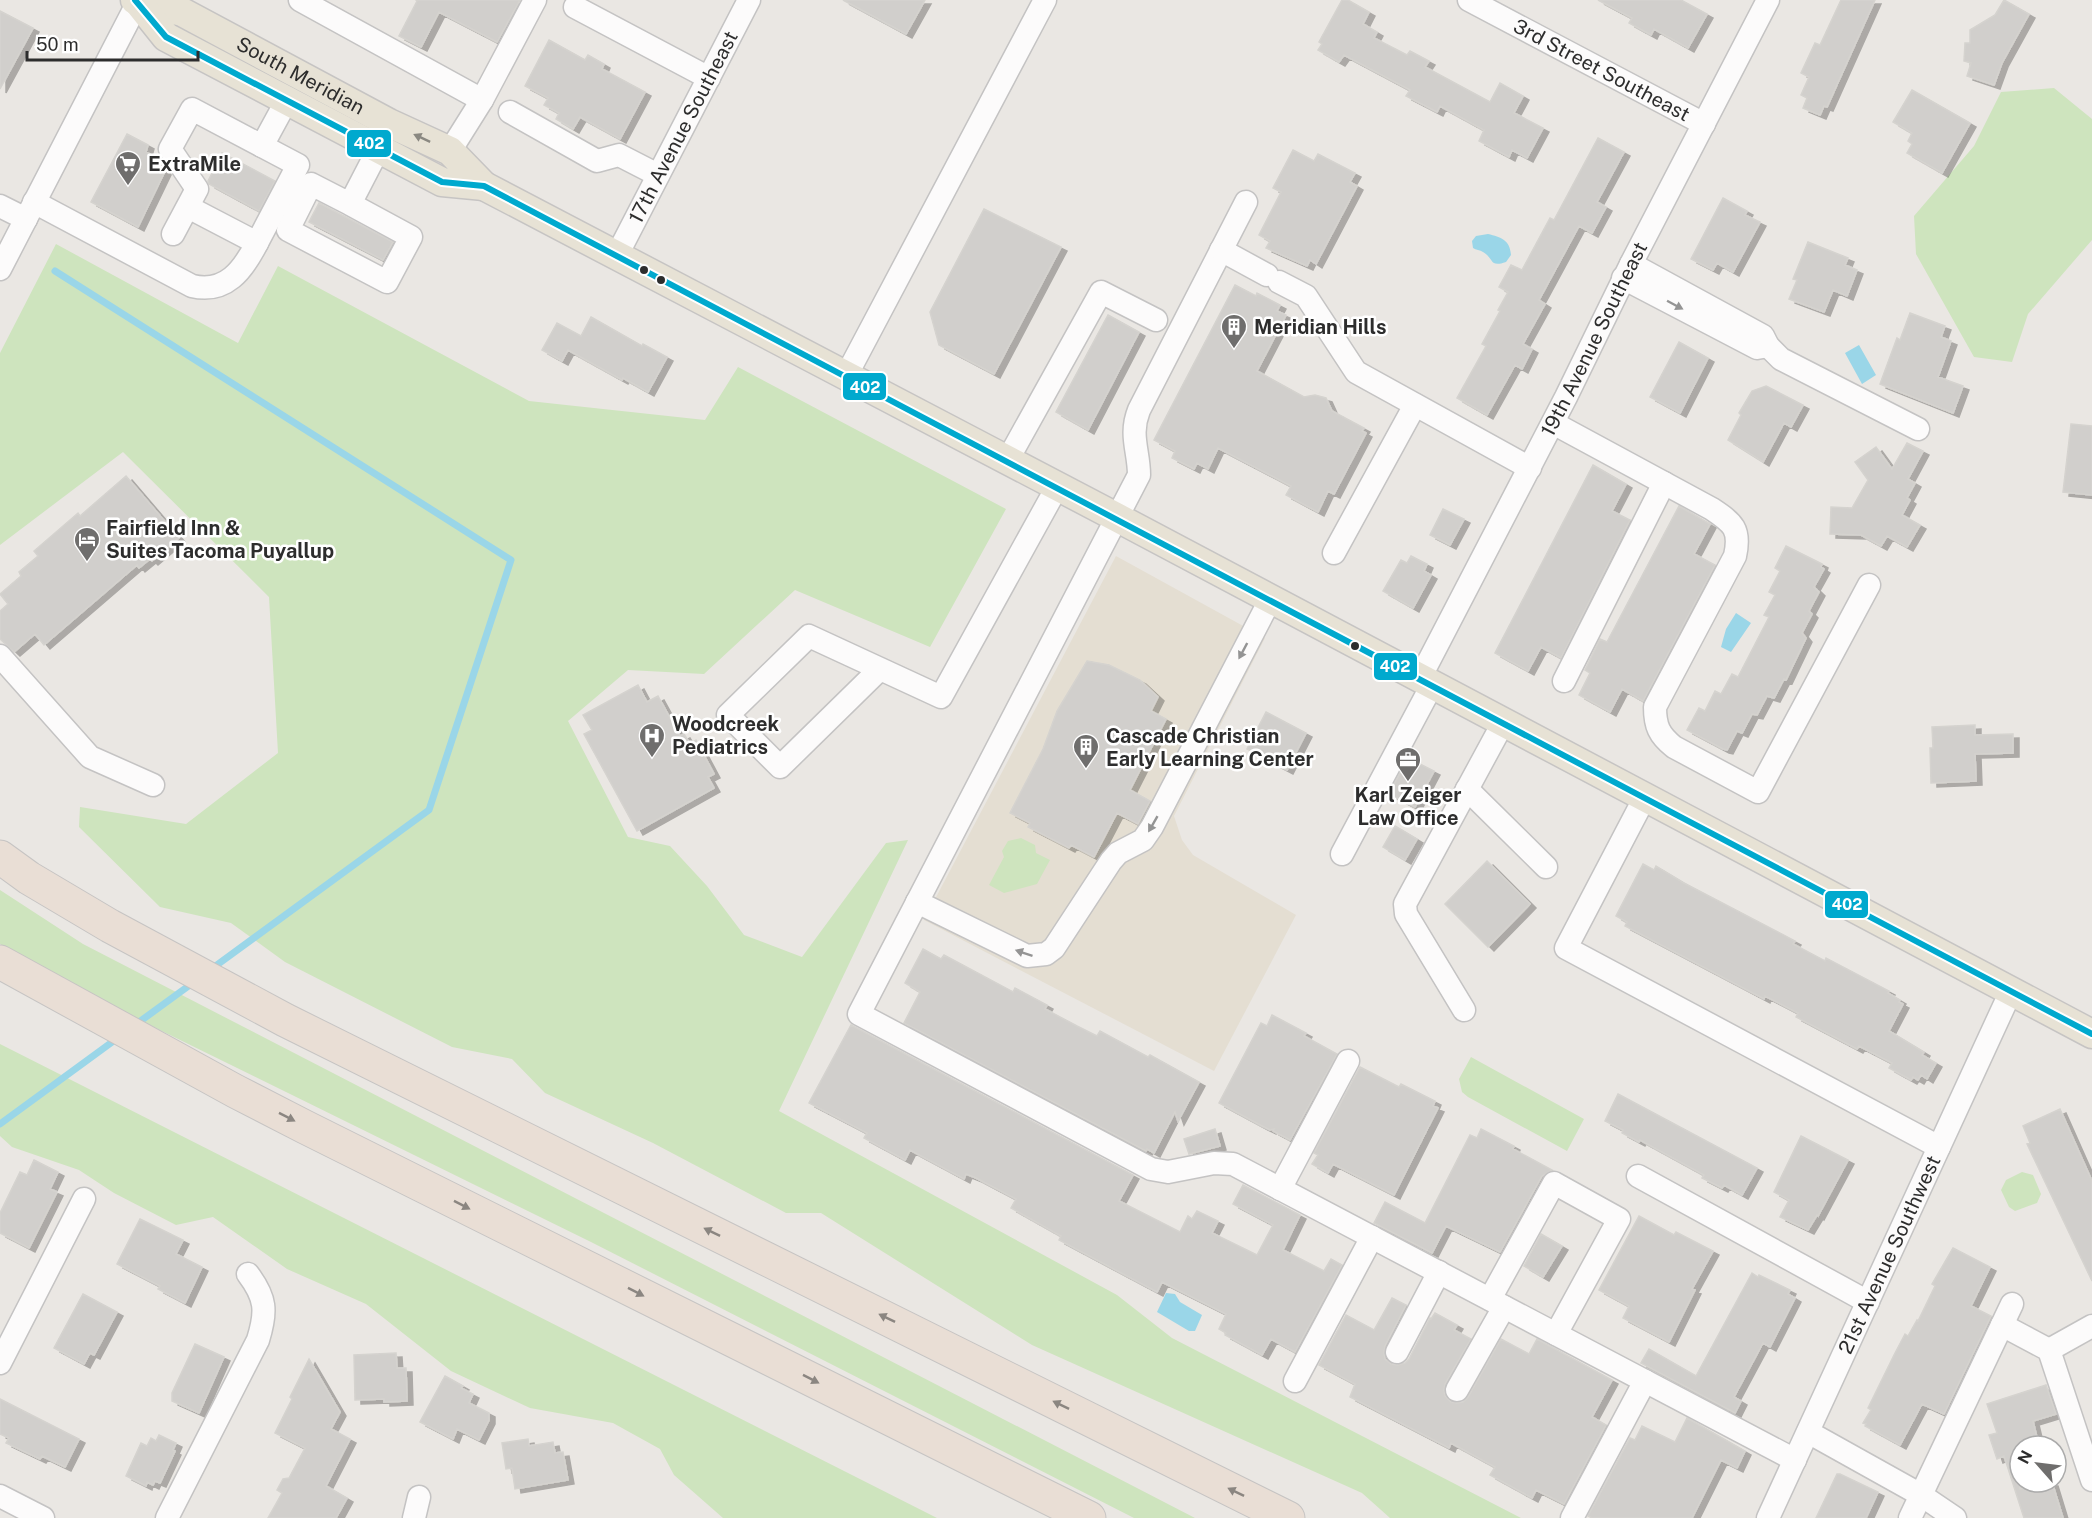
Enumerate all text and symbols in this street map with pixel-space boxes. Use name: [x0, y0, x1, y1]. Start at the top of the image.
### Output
street label: 3rd Street Southeast: [1509, 14, 1694, 126]
scale bar: [27, 24, 198, 62]
street label: 17th Avenue Southeast: [624, 27, 743, 227]
street label: South Meridian: [232, 31, 369, 120]
text: 50 m: [36, 34, 79, 55]
line badge: 402: [346, 129, 392, 158]
text: 402: [354, 134, 384, 153]
one-way arrow: [413, 134, 430, 143]
supermarket icon: ExtraMile: [113, 149, 143, 187]
place label: ExtraMile: [148, 152, 241, 176]
street label: 19th Avenue Southeast: [1536, 238, 1652, 440]
unlabelled marker: [638, 264, 650, 276]
unlabelled marker: [655, 274, 667, 286]
one-way arrow: [1667, 301, 1684, 310]
building icon: Meridian Hills: [1219, 312, 1249, 350]
place label: Meridian Hills: [1254, 315, 1386, 339]
line badge: 402: [842, 372, 887, 401]
text: 402: [850, 378, 880, 397]
place label: Fairfield Inn & Suites Tacoma Puyallup: [106, 516, 334, 563]
hotel icon: Fairfield Inn & Suites Tacoma Puyallup: [72, 525, 102, 563]
unlabelled marker: [1349, 640, 1361, 652]
one-way arrow: [1238, 643, 1248, 660]
line badge: 402: [1373, 652, 1418, 681]
text: 402: [1380, 657, 1410, 676]
place label: Woodcreek Pediatrics: [672, 712, 780, 759]
hospital icon: Woodcreek Pediatrics: [637, 721, 667, 759]
place label: Cascade Christian Early Learning Center: [1106, 724, 1314, 771]
building icon: Cascade Christian Early Learning Center: [1071, 732, 1101, 770]
office icon: Karl Zeiger Law Office: [1393, 745, 1423, 783]
place label: Karl Zeiger Law Office: [1355, 783, 1461, 830]
one-way arrow: [1148, 816, 1158, 833]
line badge: 402: [1824, 890, 1869, 919]
text: 402: [1832, 895, 1862, 914]
one-way arrow: [1015, 947, 1033, 957]
one-way arrow: [279, 1113, 296, 1122]
street label: 21st Avenue Southwest: [1833, 1152, 1946, 1358]
one-way arrow: [453, 1200, 470, 1209]
one-way arrow: [703, 1227, 720, 1236]
one-way arrow: [628, 1287, 645, 1296]
one-way arrow: [878, 1314, 895, 1323]
one-way arrow: [802, 1374, 819, 1384]
one-way arrow: [1053, 1401, 1070, 1410]
north arrow: [2008, 1434, 2068, 1494]
text: N: [2014, 1447, 2037, 1467]
one-way arrow: [1227, 1487, 1244, 1497]

